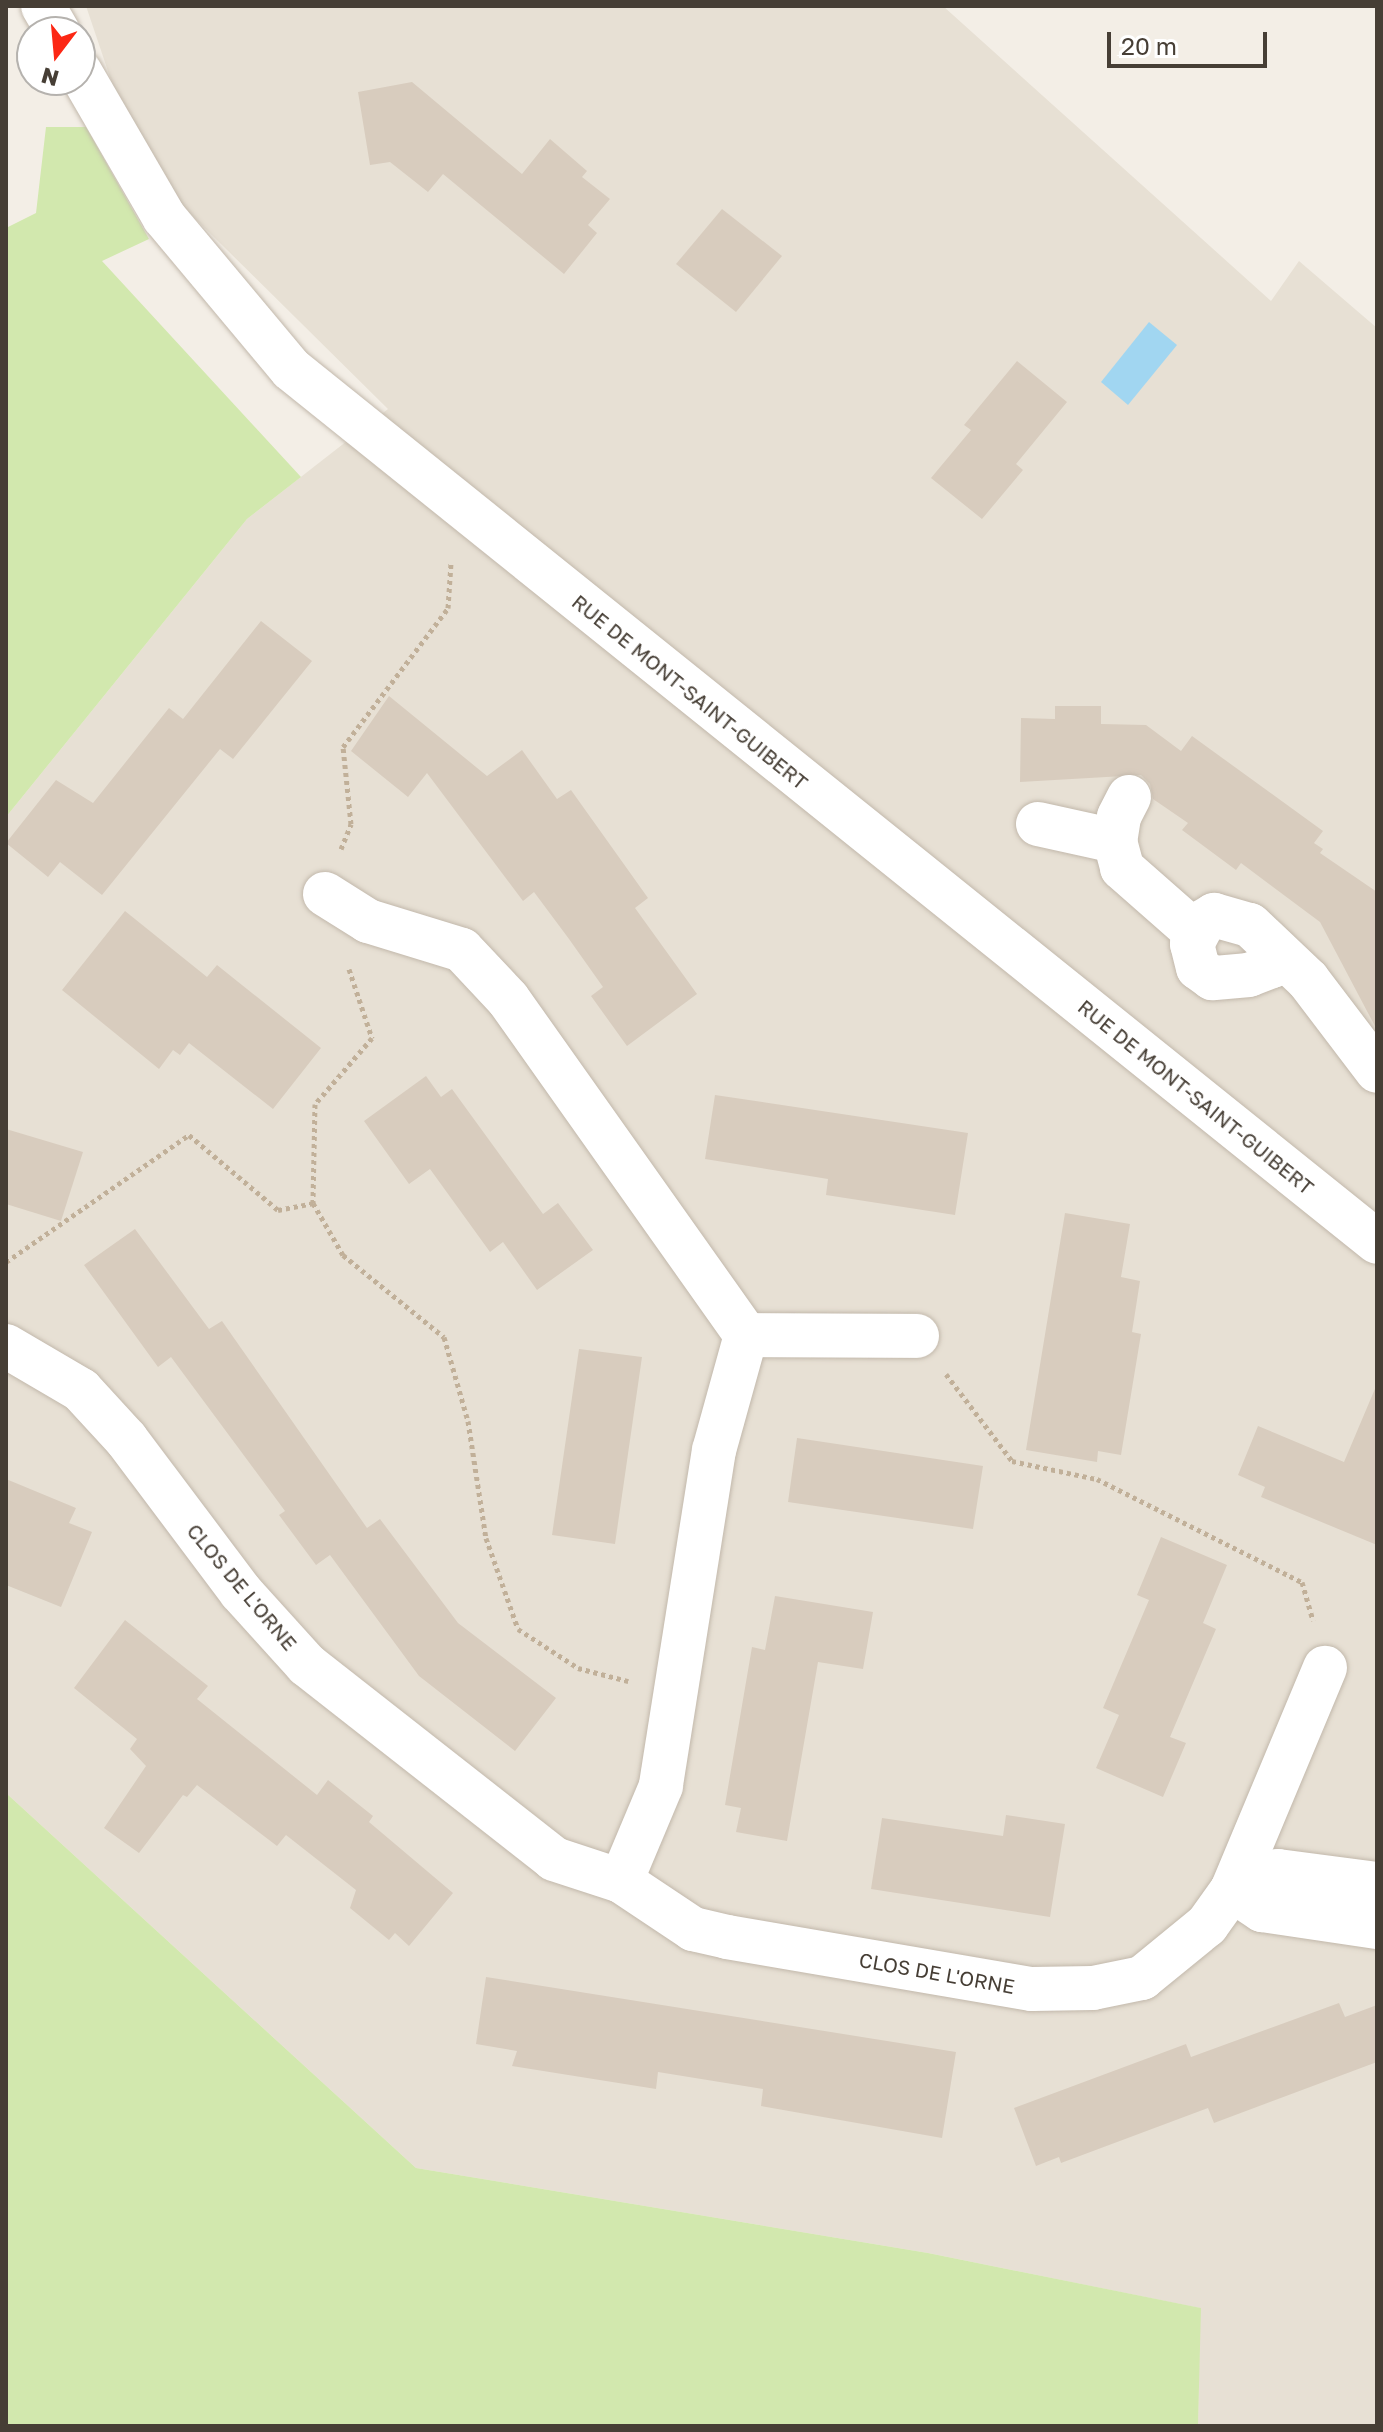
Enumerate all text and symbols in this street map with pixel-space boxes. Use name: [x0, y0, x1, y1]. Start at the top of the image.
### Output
north arrow: [16, 16, 96, 96]
scale bar: [1111, 16, 1271, 66]
text: 20 m: [1121, 31, 1177, 60]
text: N: [38, 62, 62, 93]
street label: RUE DE MONT-SAINT-GUIBERT: [567, 589, 813, 795]
street label: RUE DE MONT-SAINT-GUIBERT: [1073, 994, 1319, 1200]
street label: CLOS DE L'ORNE: [182, 1519, 302, 1655]
street label: CLOS DE L'ORNE: [857, 1947, 1017, 1999]

